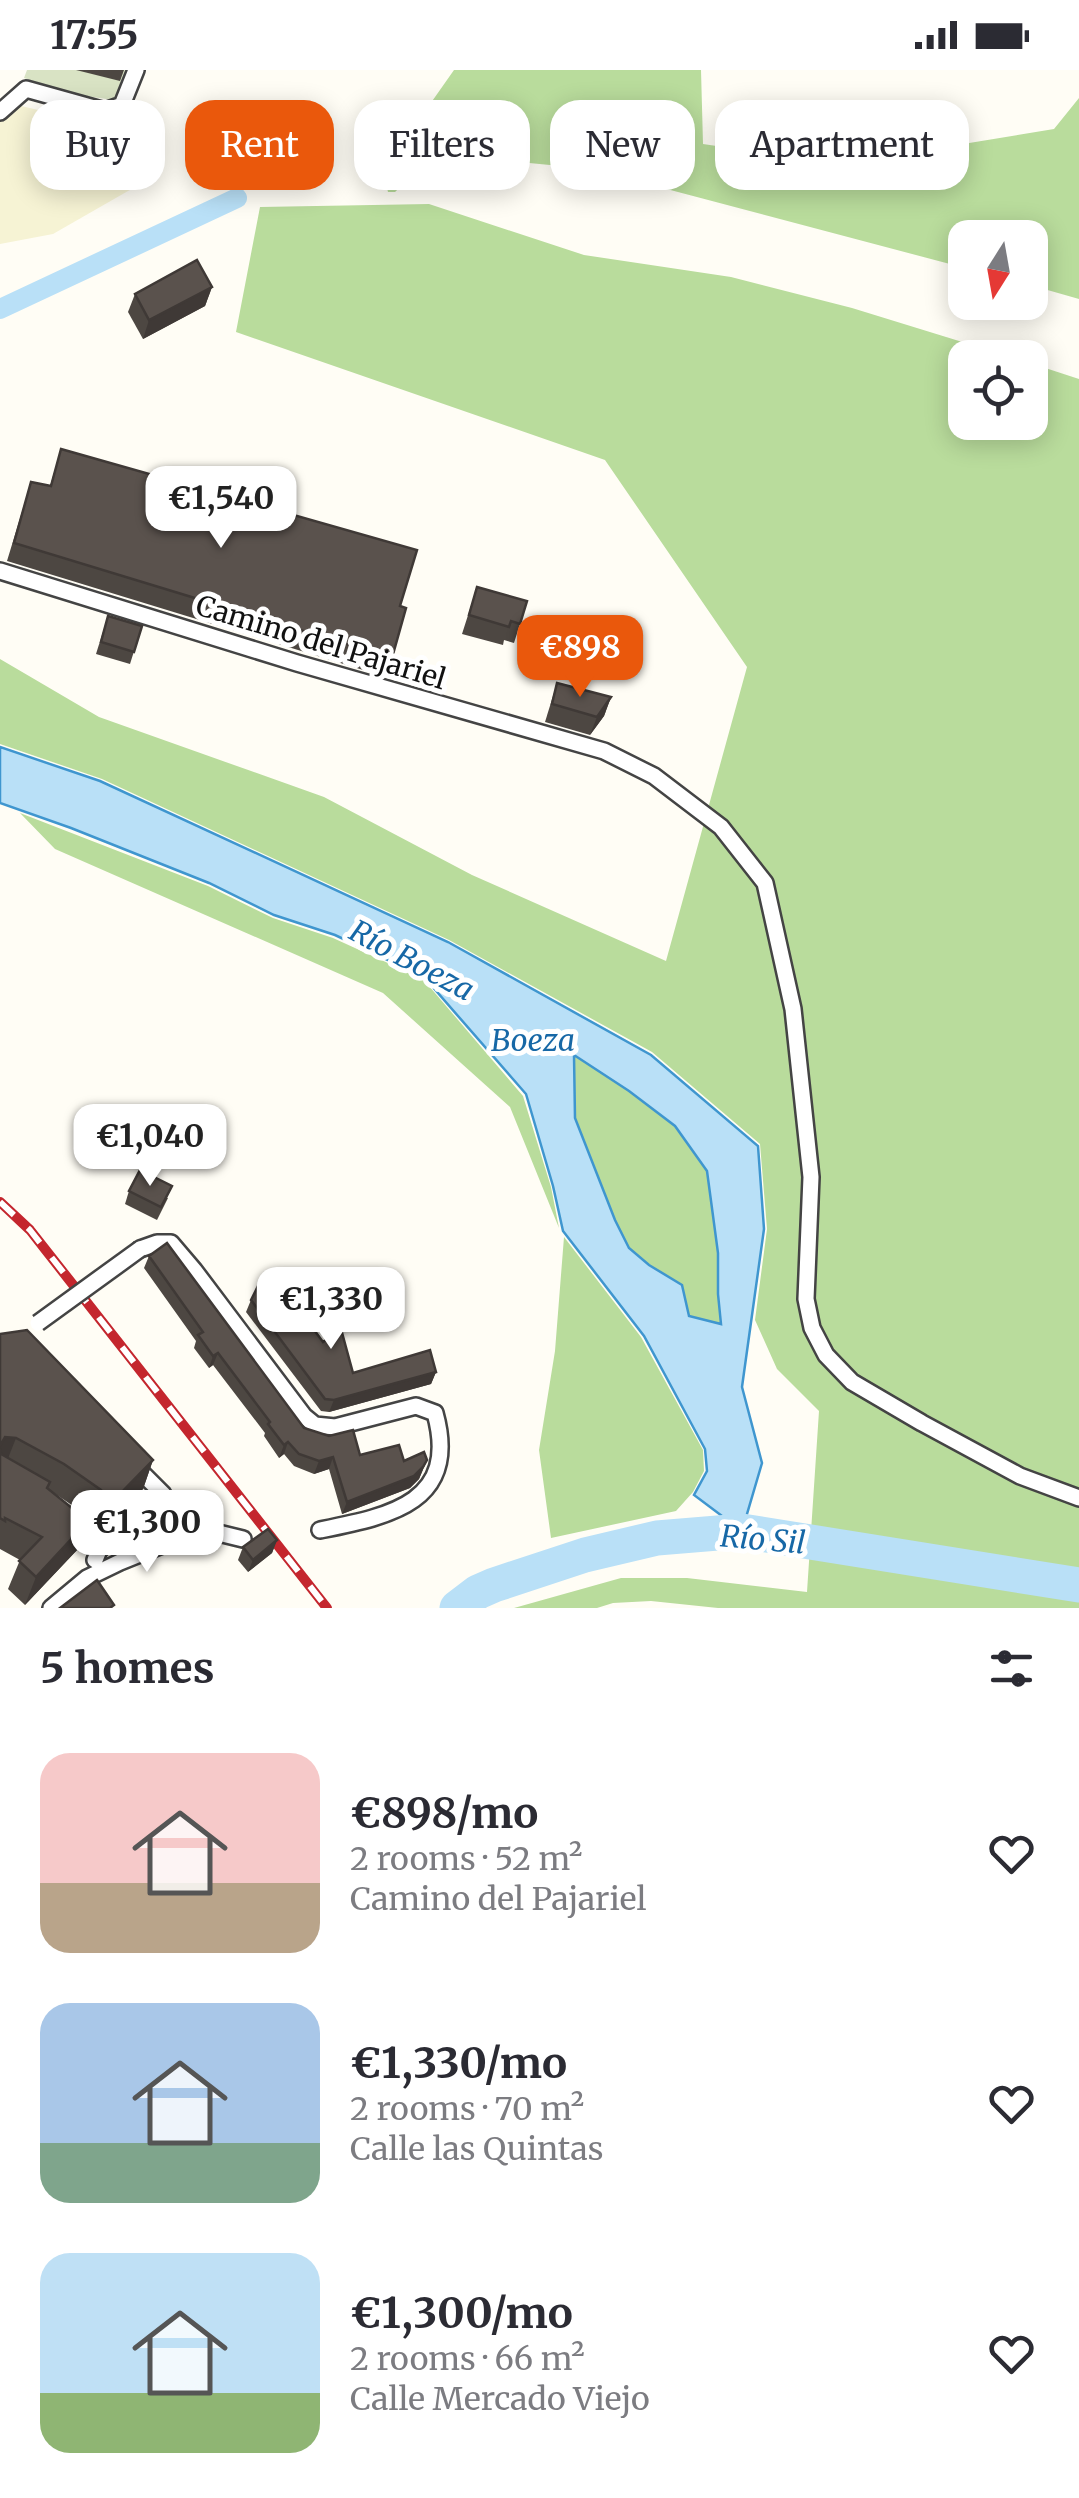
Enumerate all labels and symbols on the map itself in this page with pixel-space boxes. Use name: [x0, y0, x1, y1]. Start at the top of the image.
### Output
north arrow: [948, 220, 1048, 320]
pin: €1,540: [140, 466, 302, 551]
street label: Camino del Pajariel: [192, 587, 451, 697]
pin: €898: [521, 615, 639, 700]
water label: Río Boeza: [343, 911, 481, 1009]
water label: Boeza: [491, 1021, 575, 1059]
pin: €1,040: [69, 1104, 231, 1189]
pin: €1,330: [250, 1267, 412, 1352]
pin: €1,300: [66, 1490, 228, 1575]
water label: Río Sil: [719, 1516, 807, 1562]

